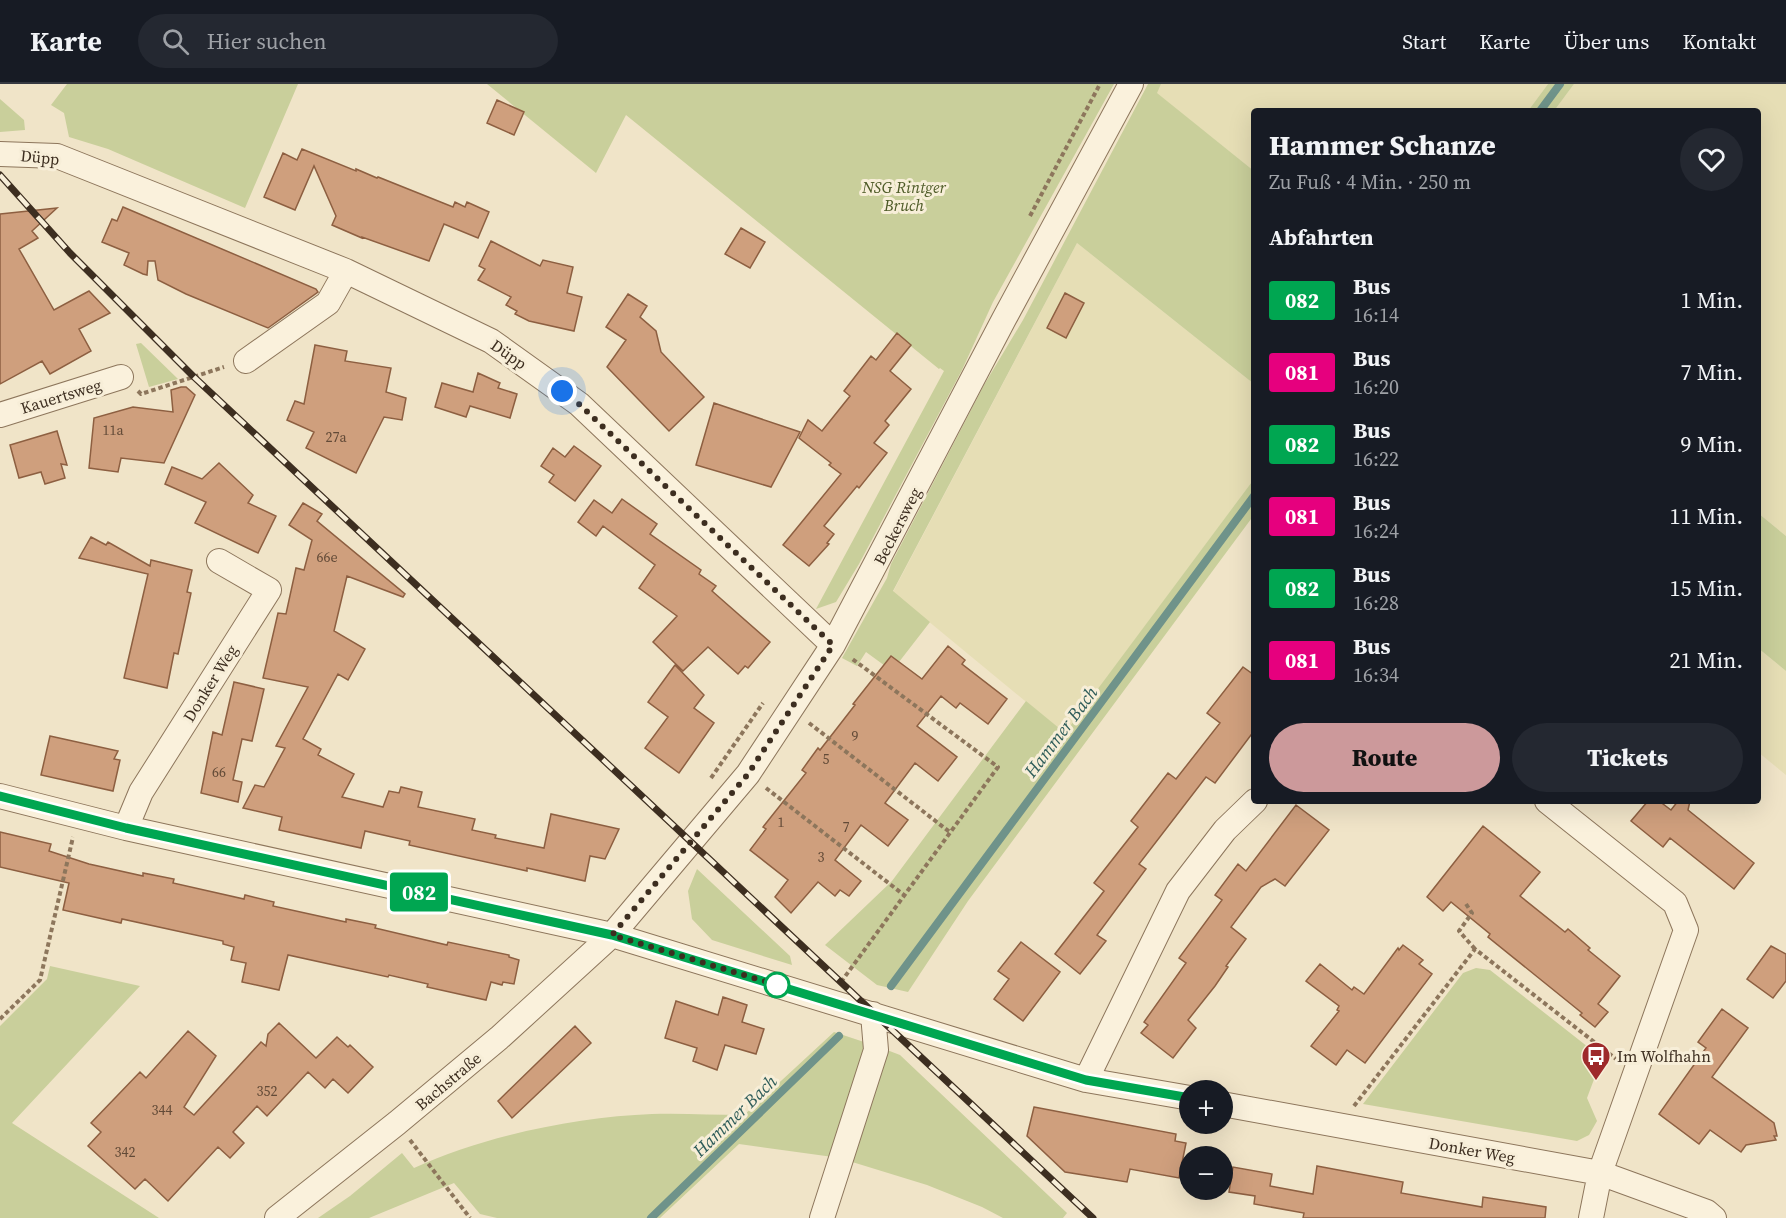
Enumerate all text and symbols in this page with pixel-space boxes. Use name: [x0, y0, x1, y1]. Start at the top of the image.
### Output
search box: [138, 14, 558, 68]
text: Karte: [30, 22, 102, 60]
icon: search: [159, 25, 192, 58]
text: Hier suchen: [207, 26, 327, 56]
text: Start: [1402, 27, 1446, 56]
text: Karte: [1479, 27, 1530, 56]
text: Über uns: [1563, 27, 1649, 56]
text: Kontakt: [1682, 27, 1756, 56]
text: Hammer Schanze: [1269, 126, 1496, 164]
button: heart: [1680, 128, 1743, 191]
street label: Düpp: [19, 144, 61, 170]
text: Zu Fuß · 4 Min. · 250 m: [1269, 168, 1471, 196]
park label: NSG Rintger Bruch: [861, 176, 946, 216]
text: Abfahrten: [1269, 222, 1374, 252]
text: Bus: [1353, 271, 1390, 301]
text: 1 Min.: [1681, 285, 1743, 315]
text: 082: [1285, 286, 1319, 315]
text: 16:14: [1353, 301, 1399, 329]
street label: Düpp: [487, 334, 531, 374]
text: Bus: [1353, 343, 1390, 373]
text: 7 Min.: [1681, 357, 1743, 387]
text: 081: [1285, 358, 1319, 387]
street label: Kauertsweg: [18, 373, 104, 419]
text: 16:20: [1353, 373, 1399, 401]
your location: [547, 376, 577, 406]
text: Bus: [1353, 415, 1390, 445]
house number: 11a: [102, 420, 124, 440]
house number: 27a: [325, 427, 347, 447]
text: 9 Min.: [1681, 429, 1743, 459]
text: 082: [1285, 430, 1319, 459]
text: 16:22: [1353, 445, 1399, 473]
street label: Beckersweg: [868, 483, 926, 569]
text: Bus: [1353, 487, 1390, 517]
text: 11 Min.: [1670, 501, 1743, 531]
text: 081: [1285, 502, 1319, 531]
text: 16:24: [1353, 517, 1399, 545]
house number: 66e: [316, 547, 338, 567]
text: Bus: [1353, 559, 1390, 589]
text: 15 Min.: [1670, 573, 1743, 603]
text: 082: [1285, 574, 1319, 603]
text: 16:28: [1353, 589, 1399, 617]
text: Bus: [1353, 631, 1390, 661]
street label: Donker Weg: [178, 640, 242, 726]
text: 21 Min.: [1670, 645, 1743, 675]
text: 081: [1285, 646, 1319, 675]
text: 16:34: [1353, 661, 1399, 689]
water label: Hammer Bach: [1017, 681, 1103, 783]
button: Route: [1269, 723, 1500, 792]
button: Tickets: [1512, 723, 1743, 792]
house number: 9: [852, 726, 859, 746]
house number: 5: [823, 749, 830, 769]
house number: 66: [212, 762, 226, 782]
house number: 1: [778, 812, 785, 832]
house number: 7: [843, 817, 850, 837]
house number: 3: [818, 847, 825, 867]
line badge: 082: [384, 872, 454, 912]
text: 082: [402, 878, 436, 907]
unlabelled marker: [764, 972, 790, 998]
bus stop icon: Im Wolfhahn: [1580, 1040, 1612, 1082]
place label: Im Wolfhahn: [1617, 1045, 1711, 1067]
street label: Bachstraße: [410, 1047, 486, 1115]
water label: Hammer Bach: [686, 1069, 782, 1163]
map controls: [1179, 1080, 1233, 1200]
button: +: [1179, 1080, 1233, 1134]
house number: 352: [257, 1081, 278, 1101]
house number: 344: [152, 1100, 173, 1120]
street label: Donker Weg: [1427, 1132, 1517, 1168]
house number: 342: [115, 1142, 136, 1162]
button: −: [1179, 1146, 1233, 1200]

